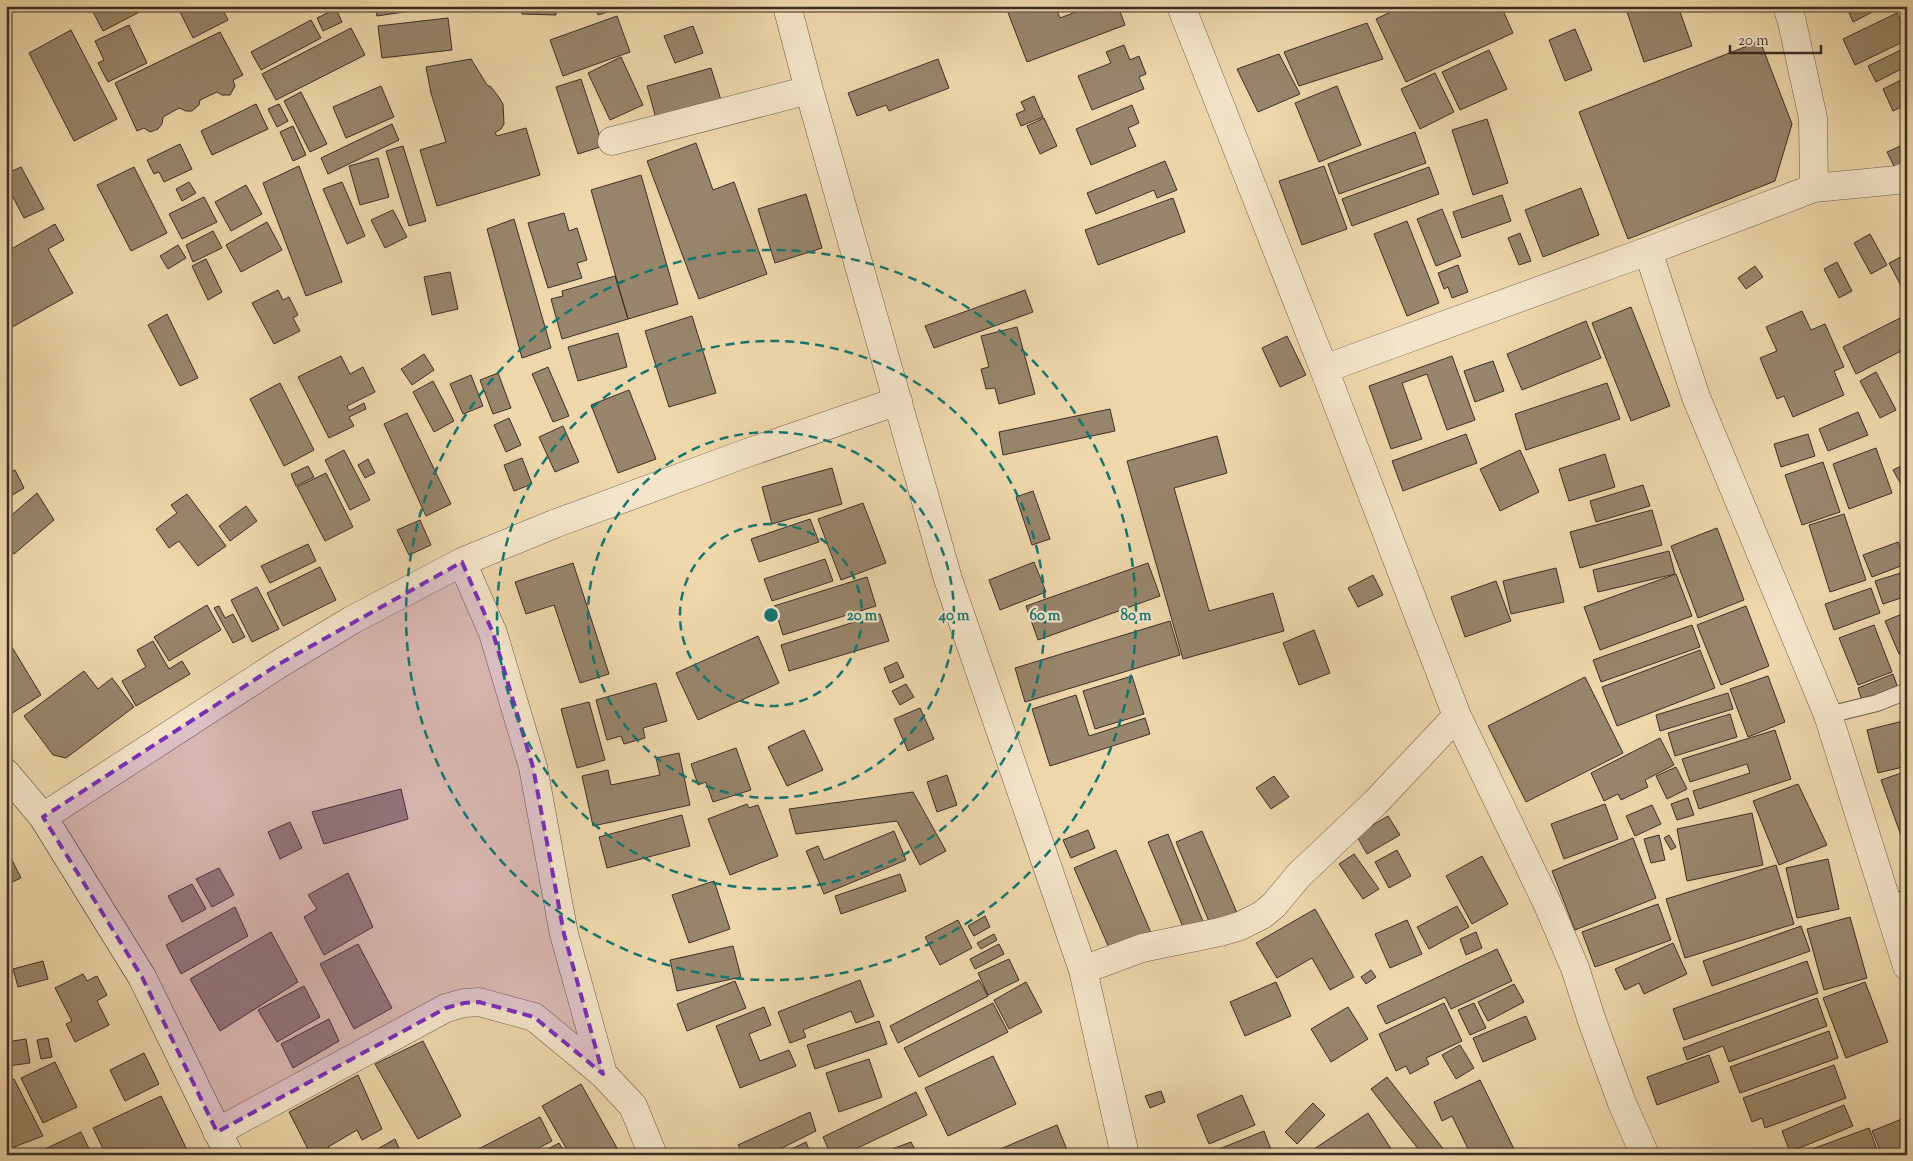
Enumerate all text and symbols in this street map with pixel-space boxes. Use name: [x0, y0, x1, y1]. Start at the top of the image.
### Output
scale bar: [1730, 22, 1822, 54]
text: 20 m: [1738, 31, 1769, 52]
centre of rings: [762, 606, 780, 624]
text: 20 m: [847, 606, 878, 627]
text: 40 m: [938, 606, 970, 627]
text: 60 m: [1030, 606, 1061, 627]
text: 80 m: [1120, 606, 1152, 627]

